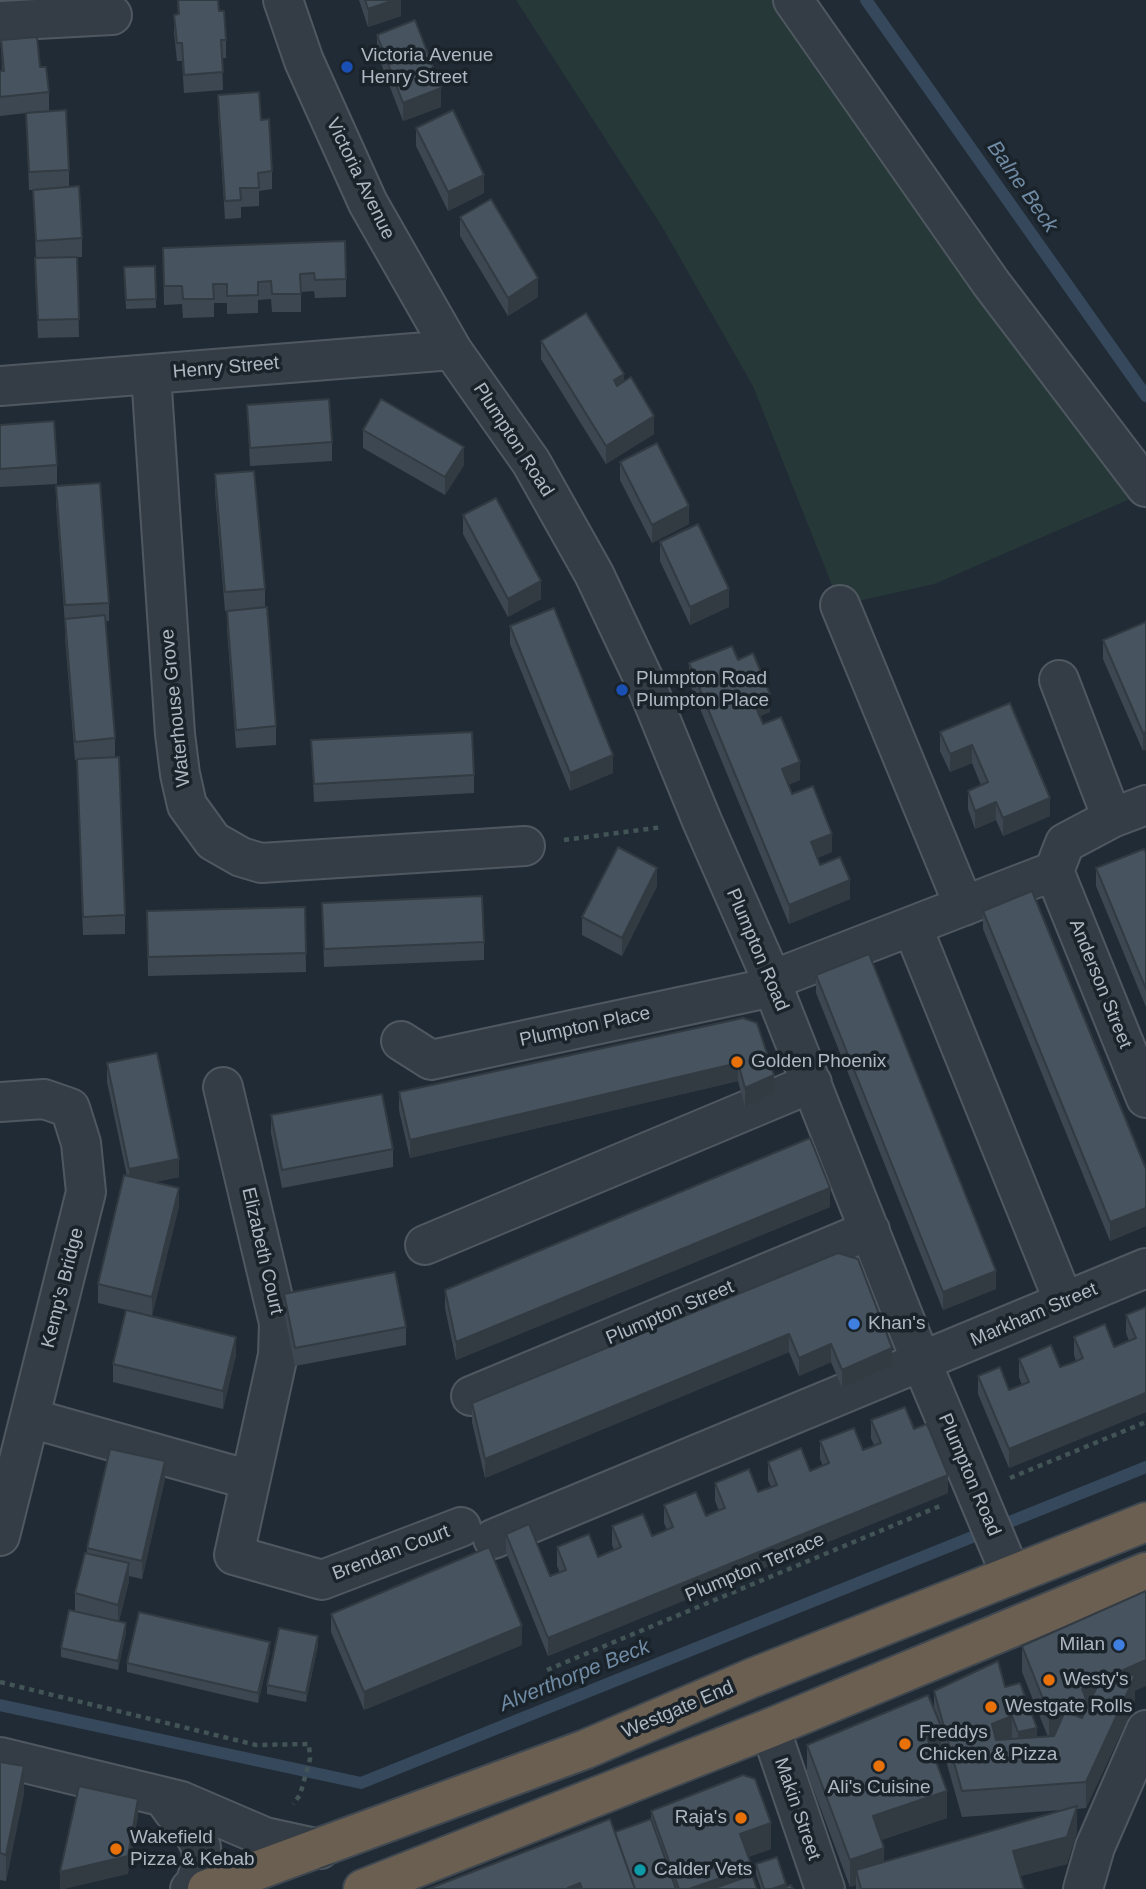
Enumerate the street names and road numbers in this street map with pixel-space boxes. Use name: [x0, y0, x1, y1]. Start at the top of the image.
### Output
street label: Victoria Avenue: [321, 115, 399, 243]
street label: Henry Street: [172, 352, 280, 384]
street label: Plumpton Road: [468, 379, 558, 501]
street label: Waterhouse Grove: [156, 628, 196, 788]
street label: Plumpton Road: [721, 885, 793, 1015]
street label: Anderson Street: [1064, 916, 1136, 1052]
street label: Plumpton Place: [518, 1002, 652, 1052]
street label: Elizabeth Court: [236, 1185, 288, 1317]
street label: Kemp's Bridge: [37, 1226, 89, 1350]
street label: Plumpton Street: [603, 1276, 737, 1350]
street label: Markham Street: [967, 1278, 1101, 1352]
street label: Plumpton Road: [933, 1410, 1005, 1540]
street label: Brendan Court: [329, 1520, 453, 1586]
street label: Plumpton Terrace: [682, 1528, 828, 1608]
street label: Westgate End: [619, 1676, 737, 1744]
street label: Makin Street: [769, 1755, 825, 1863]

